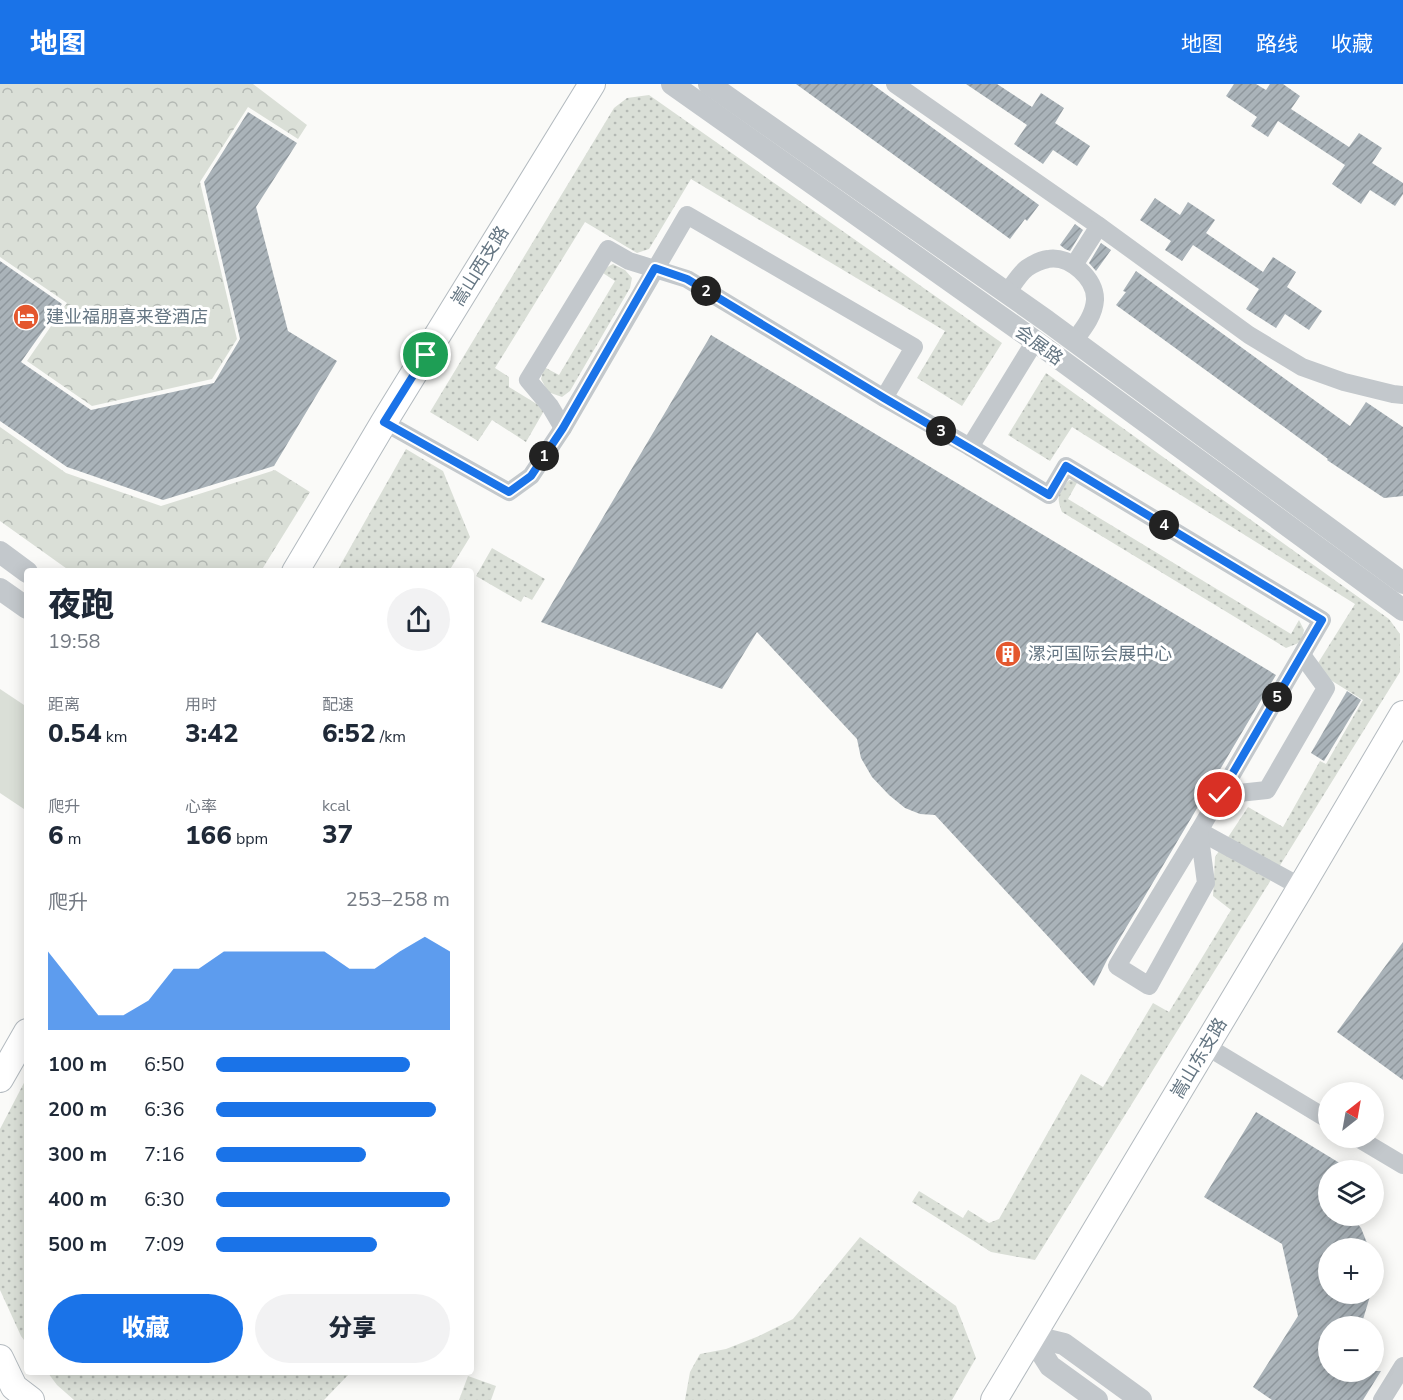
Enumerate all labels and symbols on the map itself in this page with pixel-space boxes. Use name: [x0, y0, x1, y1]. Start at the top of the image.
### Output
street label: 嵩山西支路: [446, 221, 514, 311]
pin: 2: [691, 276, 721, 306]
hotel icon: 建业福朋喜来登酒店: [11, 302, 41, 332]
place label: 建业福朋喜来登酒店: [46, 305, 208, 329]
street label: 会展路: [1010, 319, 1068, 371]
pin: [400, 329, 451, 380]
pin: 3: [926, 416, 956, 446]
pin: 1: [529, 441, 559, 471]
pin: 4: [1149, 510, 1179, 540]
building icon: 漯河国际会展中心: [993, 639, 1023, 669]
place label: 漯河国际会展中心: [1028, 642, 1172, 666]
pin: 5: [1262, 682, 1292, 712]
pin: [1194, 769, 1245, 820]
street label: 嵩山东支路: [1166, 1013, 1232, 1103]
north arrow: [1318, 1082, 1384, 1148]

